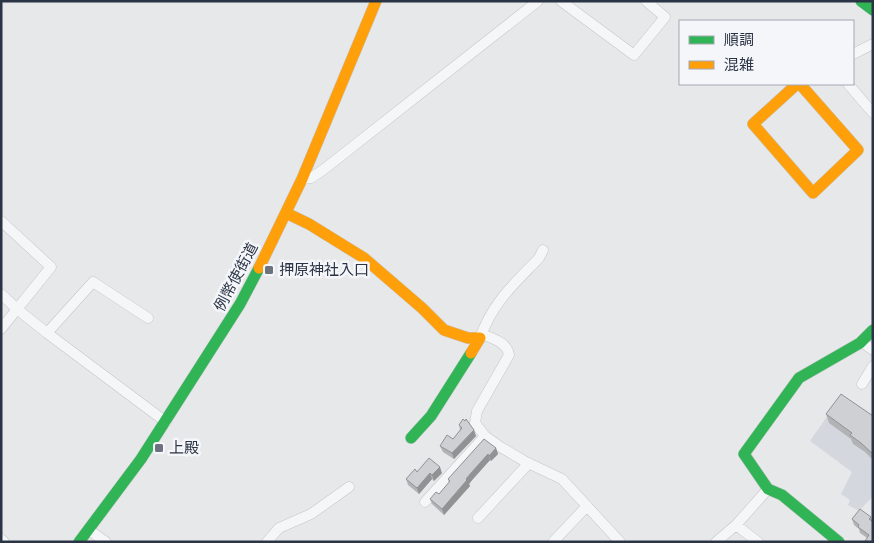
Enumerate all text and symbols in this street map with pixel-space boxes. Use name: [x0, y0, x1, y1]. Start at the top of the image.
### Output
legend: [679, 20, 854, 85]
text: 順調: [724, 31, 754, 49]
text: 混雑: [724, 56, 754, 74]
street label: 例幣使街道: [210, 240, 262, 314]
place label: 押原神社入口: [279, 261, 369, 279]
marker: 押原神社入口: [263, 264, 275, 276]
place label: 上殿: [169, 439, 199, 457]
marker: 上殿: [153, 442, 165, 454]

